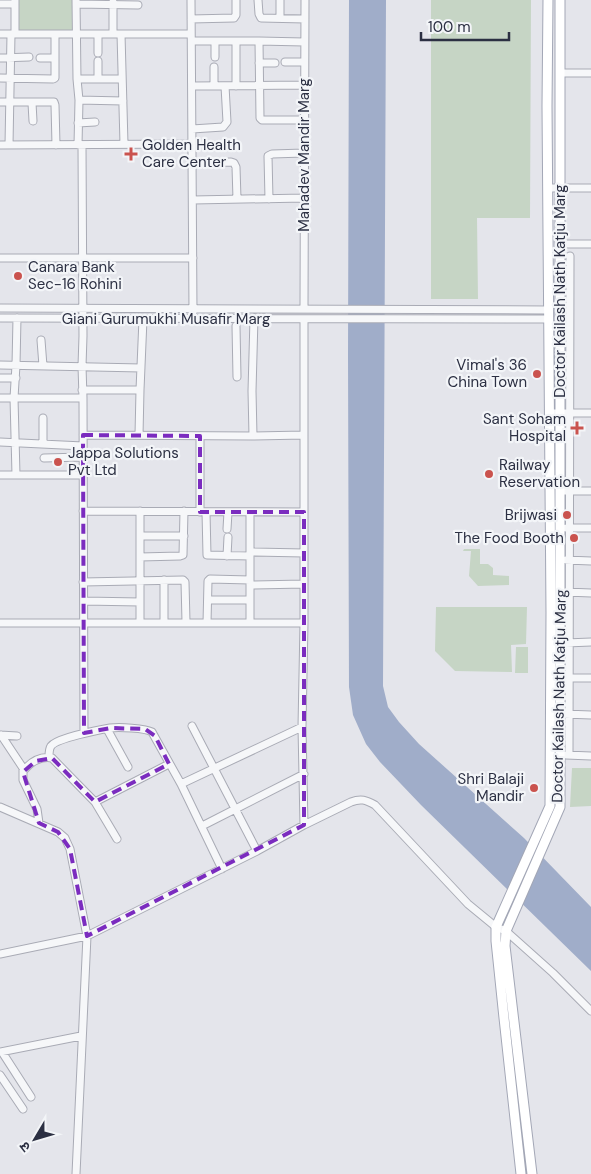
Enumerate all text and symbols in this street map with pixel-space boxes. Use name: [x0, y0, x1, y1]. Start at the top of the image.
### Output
scale bar: [421, 10, 508, 42]
text: 100 m: [428, 17, 471, 37]
street label: Mahadev Mandir Marg: [294, 78, 314, 232]
place label: Golden Health Care Center: [142, 135, 241, 172]
marker: Golden Health Care Center: [124, 147, 138, 161]
street label: Doctor Kailash Nath Katju Marg: [550, 184, 570, 398]
place label: Canara Bank Sec-16 Rohini: [28, 257, 122, 294]
marker: Canara Bank Sec-16 Rohini: [12, 270, 24, 282]
street label: Giani Gurumukhi Musafir Marg: [62, 309, 270, 329]
place label: Vimal's 36 China Town: [448, 355, 527, 392]
marker: Vimal's 36 China Town: [531, 368, 543, 380]
place label: Sant Soham Hospital: [483, 409, 566, 446]
marker: Sant Soham Hospital: [570, 421, 584, 435]
place label: Jappa Solutions Pvt Ltd: [68, 443, 179, 480]
place label: Railway Reservation: [499, 455, 580, 492]
marker: Jappa Solutions Pvt Ltd: [52, 456, 64, 468]
marker: Railway Reservation: [483, 468, 495, 480]
place label: Brijwasi: [505, 505, 557, 525]
marker: Brijwasi: [561, 509, 573, 521]
place label: The Food Booth: [455, 528, 564, 548]
marker: The Food Booth: [568, 532, 580, 544]
street label: Doctor Kailash Nath Katju Marg: [547, 589, 571, 803]
place label: Shri Balaji Mandir: [458, 769, 524, 806]
marker: Shri Balaji Mandir: [528, 782, 540, 794]
north arrow: [10, 1114, 60, 1164]
text: उ: [15, 1138, 34, 1156]

